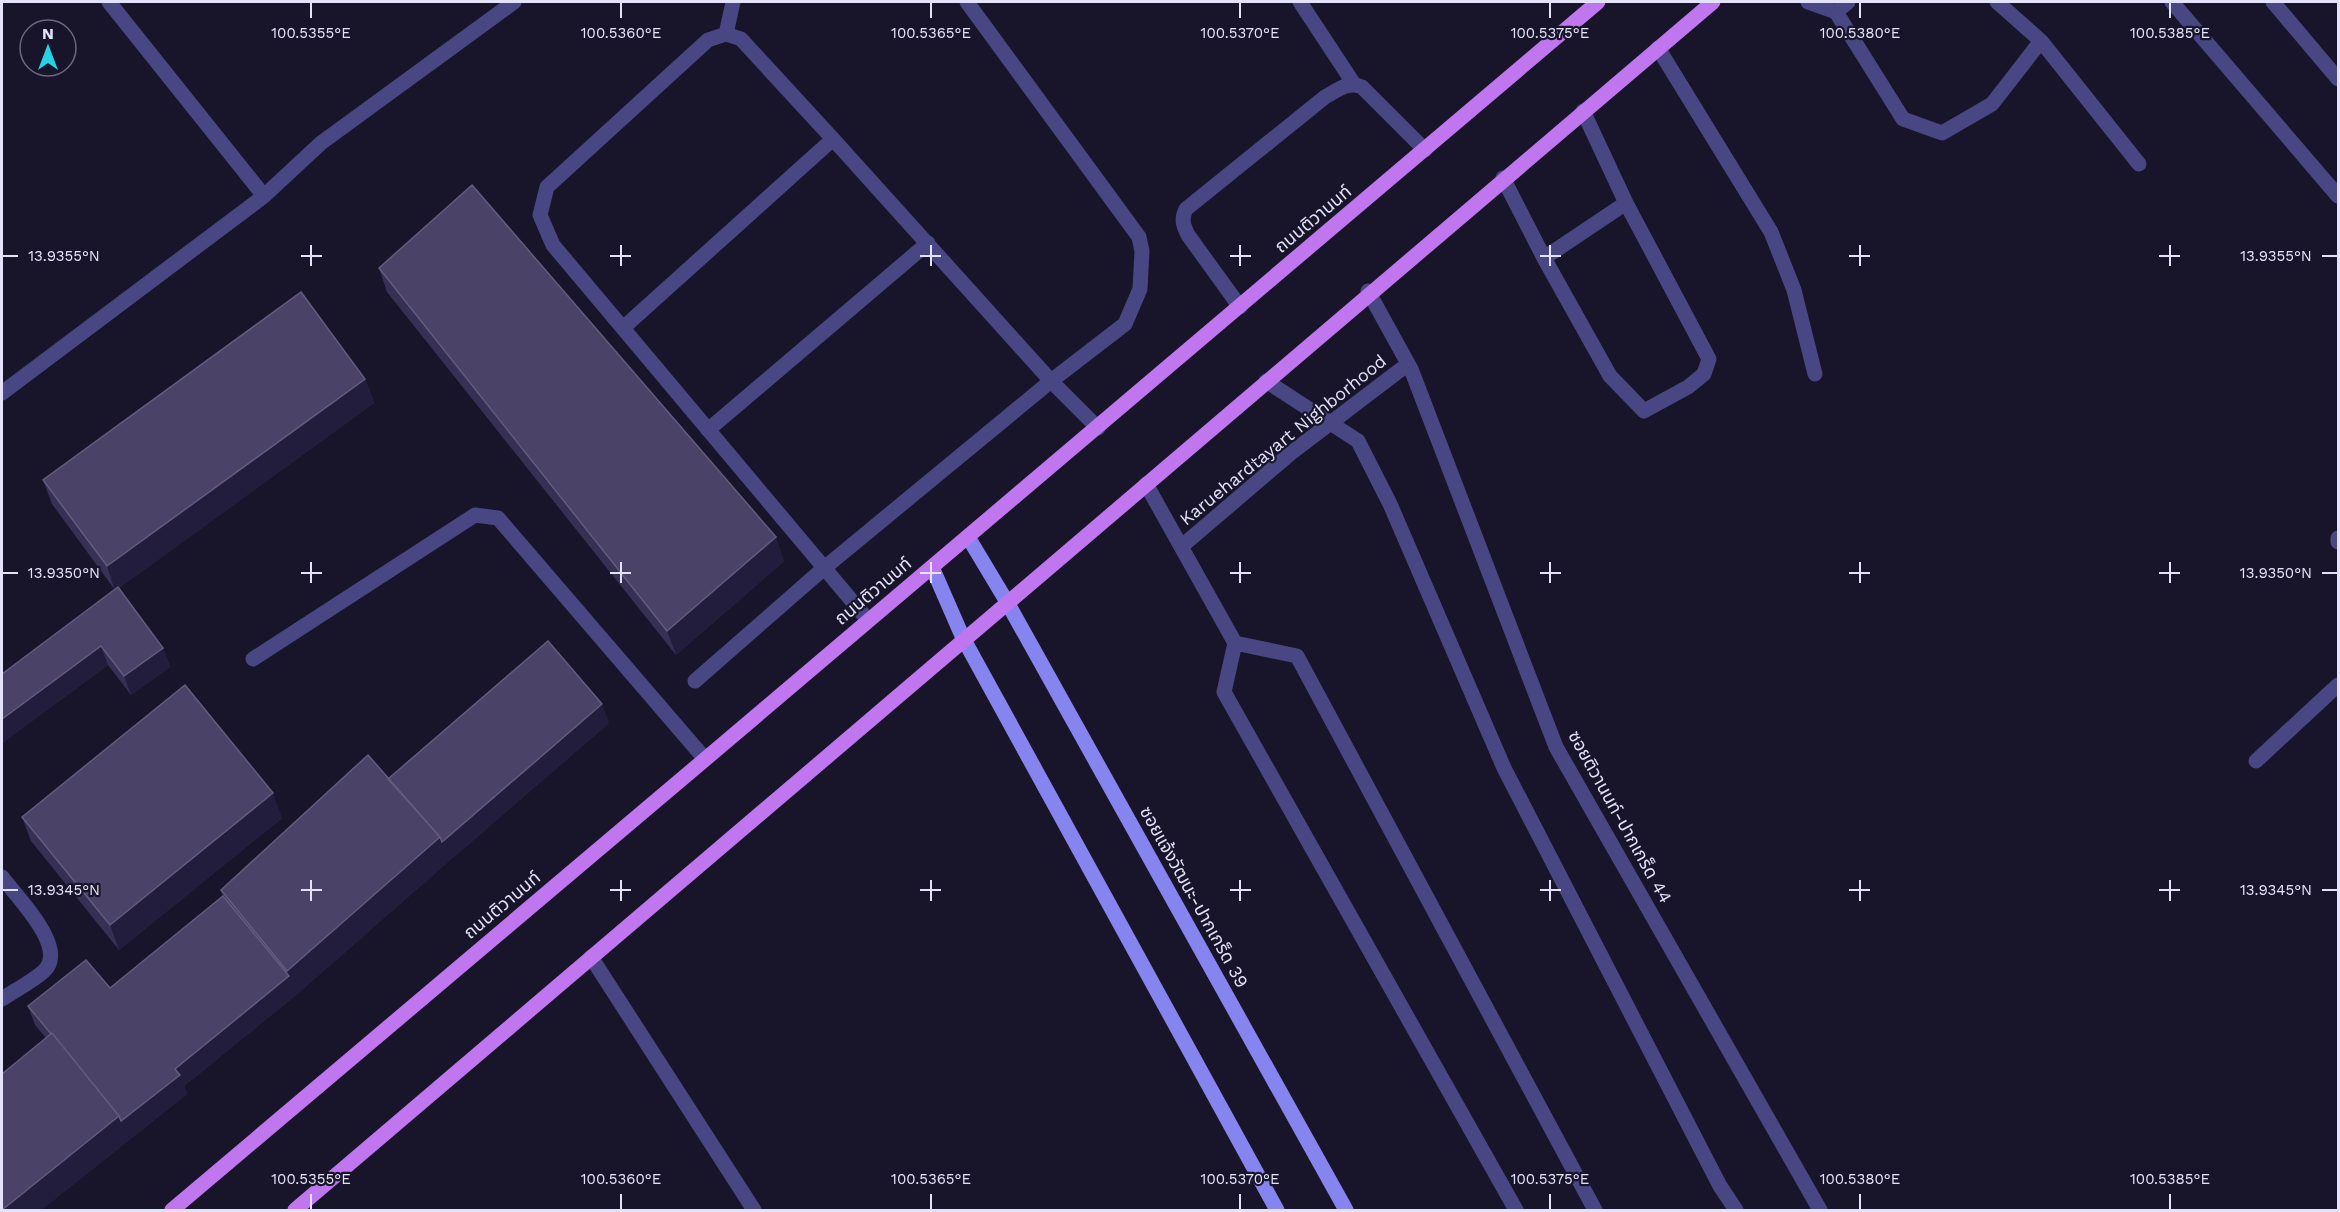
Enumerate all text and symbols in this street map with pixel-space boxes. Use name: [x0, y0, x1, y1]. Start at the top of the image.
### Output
north arrow: [18, 18, 78, 78]
text: N: [42, 24, 54, 43]
text: 100.5355°E: [271, 24, 351, 42]
text: 100.5360°E: [581, 24, 661, 42]
text: 100.5365°E: [891, 24, 971, 42]
text: 100.5370°E: [1201, 24, 1279, 42]
text: 100.5375°E: [1511, 24, 1589, 42]
text: 100.5380°E: [1820, 24, 1900, 42]
text: 100.5385°E: [2130, 24, 2210, 42]
street label: ถนนติวานนท์: [1270, 181, 1355, 257]
text: 13.9355°N: [28, 247, 100, 265]
text: 13.9355°N: [2240, 247, 2312, 265]
street label: Karuehardtayart Nighborhood: [1175, 350, 1390, 529]
street label: ถนนติวานนท์: [830, 553, 915, 629]
text: 13.9350°N: [28, 564, 100, 582]
text: 13.9350°N: [2240, 564, 2312, 582]
street label: ซอยติวานนท์-ปากเกร็ด 44: [1564, 727, 1677, 907]
street label: ซอยแจ้งวัฒนะ-ปากเกร็ด 39: [1136, 802, 1253, 991]
street label: ถนนติวานนท์: [459, 867, 544, 943]
text: 13.9345°N: [28, 881, 100, 899]
text: 13.9345°N: [2240, 881, 2312, 899]
text: 100.5355°E: [271, 1170, 351, 1188]
text: 100.5360°E: [581, 1170, 661, 1188]
text: 100.5365°E: [891, 1170, 971, 1188]
text: 100.5370°E: [1201, 1170, 1279, 1188]
text: 100.5375°E: [1511, 1170, 1589, 1188]
text: 100.5380°E: [1820, 1170, 1900, 1188]
text: 100.5385°E: [2130, 1170, 2210, 1188]

